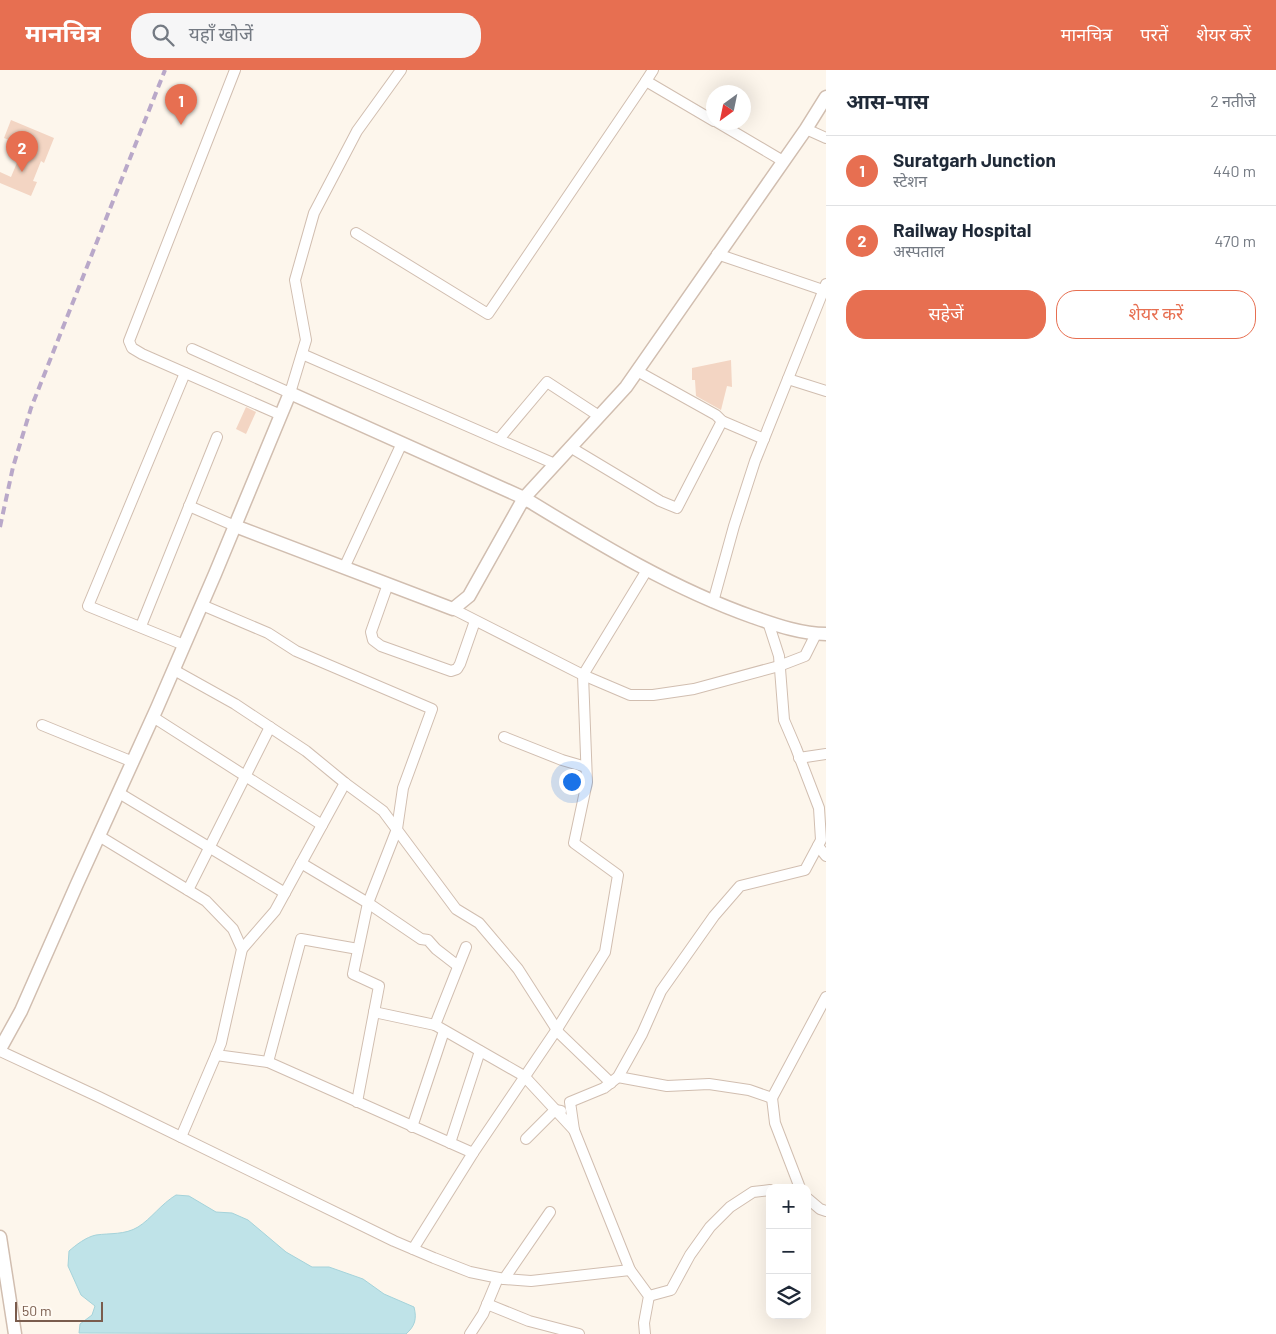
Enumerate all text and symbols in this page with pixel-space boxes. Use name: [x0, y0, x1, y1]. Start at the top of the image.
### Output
search box: [131, 13, 481, 58]
text: मानचित्र: [25, 18, 101, 47]
icon: search: [149, 21, 177, 49]
text: यहाँ खोजें: [189, 22, 253, 45]
text: मानचित्र: [1061, 23, 1112, 45]
text: परतें: [1140, 23, 1168, 45]
text: शेयर करें: [1196, 23, 1251, 45]
pin: 1: [165, 84, 197, 125]
north arrow: [706, 85, 751, 130]
text: आस-पास: [846, 88, 929, 113]
text: 2 नतीजे: [1210, 91, 1256, 110]
pin: 2: [6, 131, 38, 172]
text: Suratgarh Junction: [893, 148, 1056, 171]
text: 1: [859, 161, 865, 180]
text: 440 m: [1213, 161, 1256, 180]
text: स्टेशन: [893, 171, 927, 190]
text: Railway Hospital: [893, 218, 1031, 241]
text: 2: [858, 231, 866, 250]
text: 470 m: [1215, 231, 1256, 250]
text: अस्पताल: [893, 241, 945, 260]
button: सहेजें: [846, 290, 1046, 339]
button: शेयर करें: [1056, 290, 1256, 339]
your location: [559, 769, 585, 795]
map controls: [766, 1184, 811, 1319]
button: +: [766, 1184, 811, 1229]
button: −: [766, 1229, 811, 1274]
button: layers: [766, 1274, 811, 1319]
scale bar: [15, 1299, 102, 1322]
text: 50 m: [22, 1302, 51, 1319]

